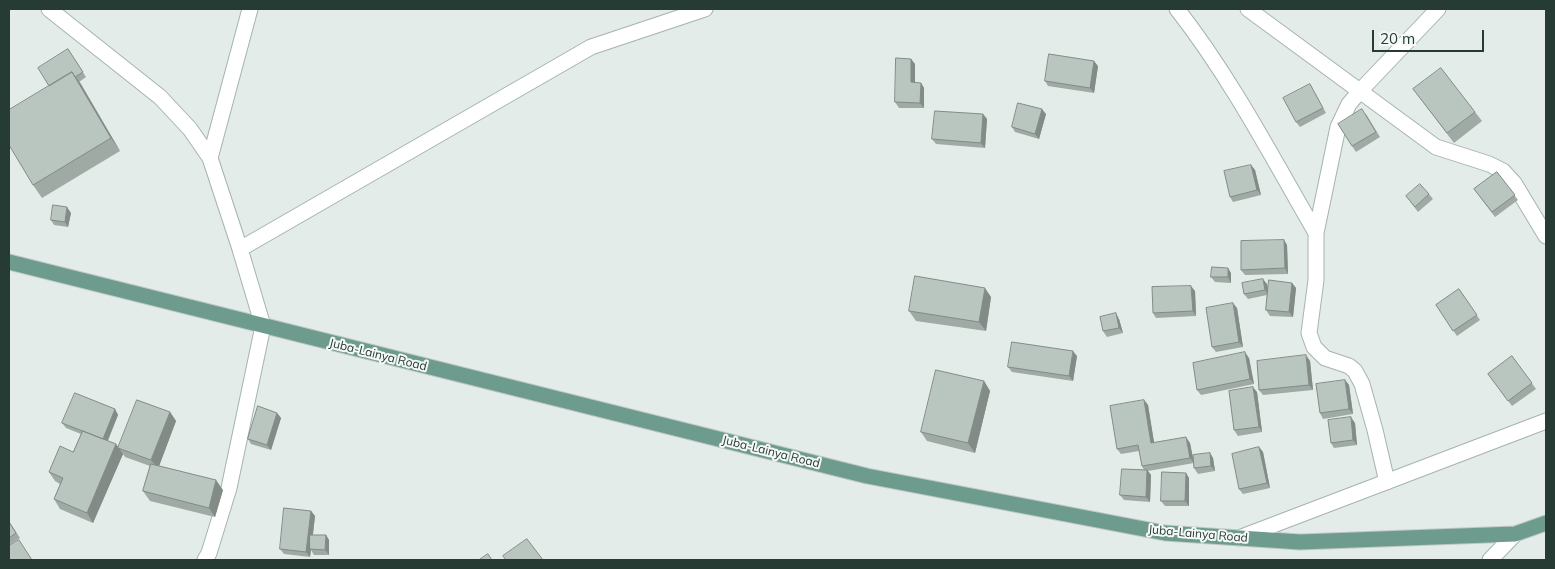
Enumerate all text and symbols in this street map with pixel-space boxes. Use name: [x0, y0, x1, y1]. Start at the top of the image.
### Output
scale bar: [1375, 20, 1488, 52]
text: 20 m: [1380, 29, 1415, 48]
street label: Juba-Lainya Road: [328, 336, 428, 374]
street label: Juba-Lainya Road: [721, 433, 821, 471]
street label: Juba-Lainya Road: [1148, 522, 1248, 546]

